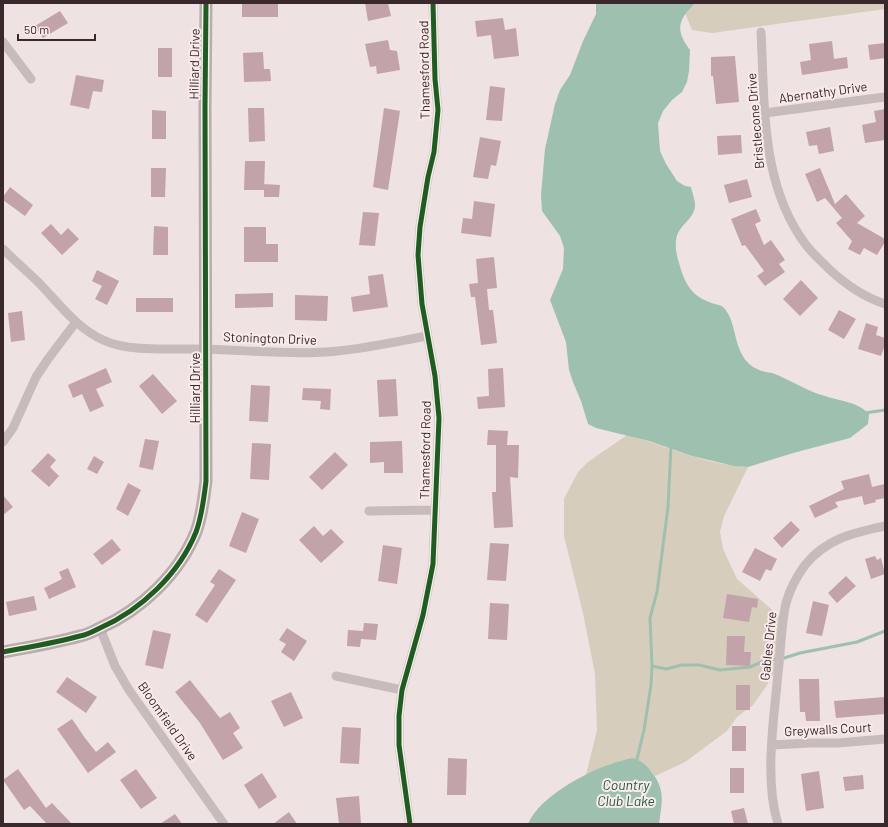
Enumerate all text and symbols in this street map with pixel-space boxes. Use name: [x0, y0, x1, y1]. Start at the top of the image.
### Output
scale bar: [18, 16, 95, 42]
street label: Thamesford Road: [415, 20, 433, 120]
text: 50 m: [24, 22, 49, 36]
street label: Hilliard Drive: [185, 28, 203, 100]
street label: Bristlecone Drive: [743, 72, 767, 170]
street label: Abernathy Drive: [778, 78, 868, 106]
street label: Stonington Drive: [223, 328, 317, 348]
street label: Hilliard Drive: [187, 352, 203, 424]
street label: Thamesford Road: [416, 400, 434, 500]
street label: Gables Drive: [756, 611, 780, 681]
street label: Bloomfield Drive: [135, 678, 201, 764]
street label: Greywalls Court: [784, 719, 872, 739]
water label: Country Club Lake: [597, 776, 655, 809]

